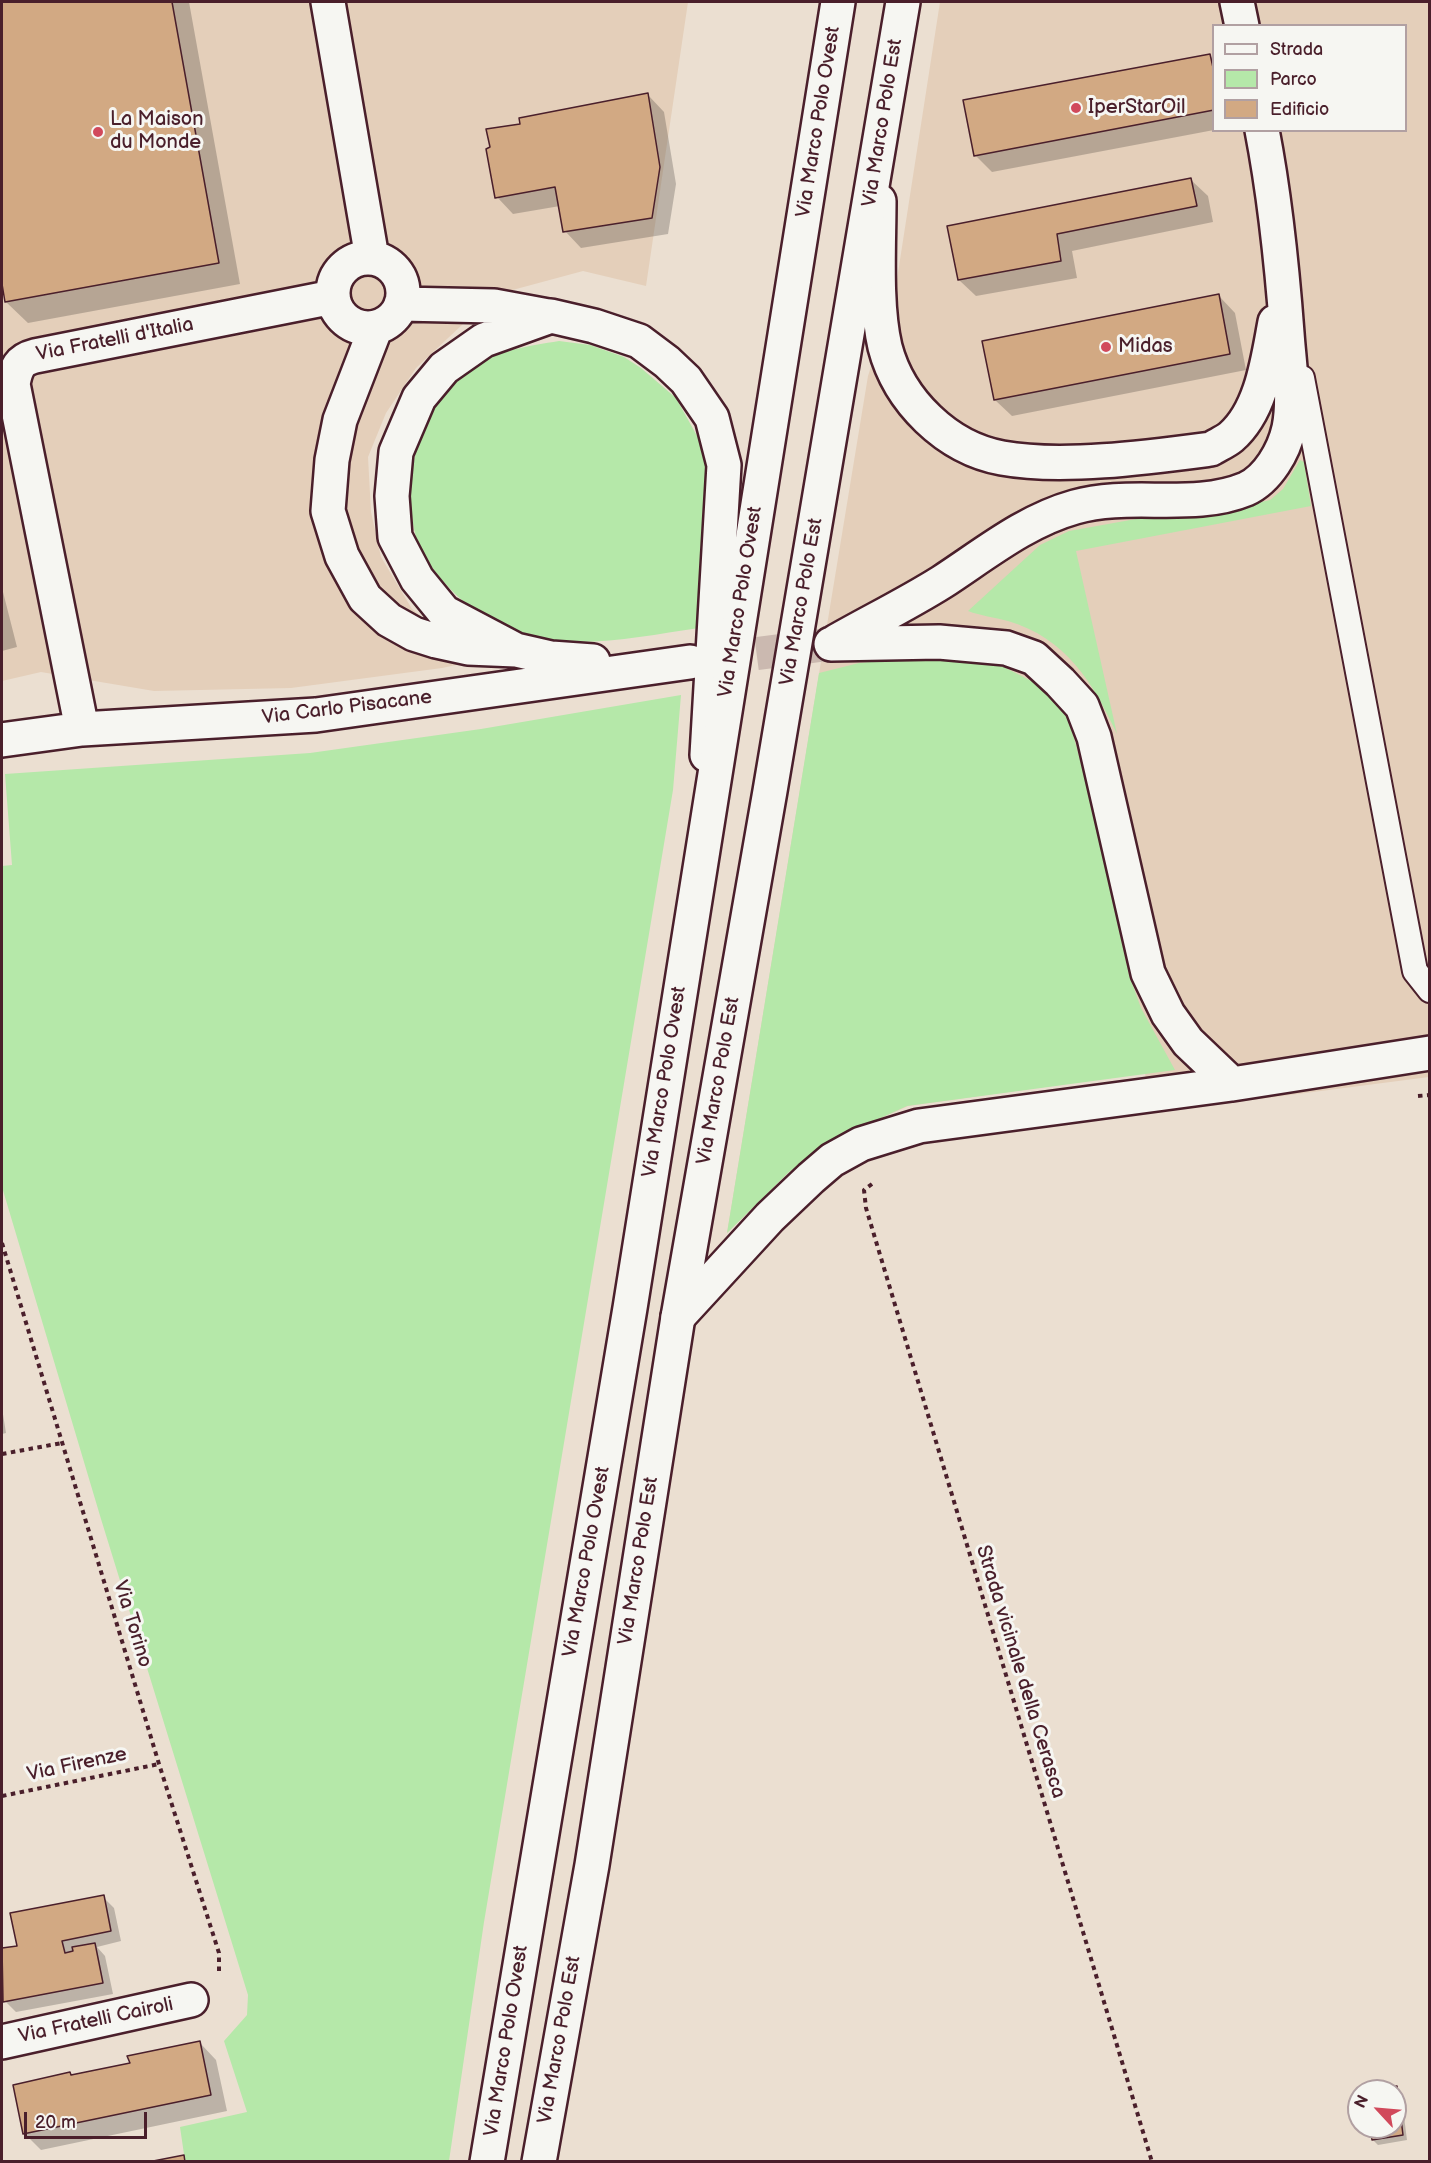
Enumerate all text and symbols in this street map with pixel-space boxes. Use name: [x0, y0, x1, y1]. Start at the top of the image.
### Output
legend: [1212, 24, 1407, 132]
street label: Via Marco Polo Ovest: [792, 25, 846, 219]
street label: Via Marco Polo Est: [858, 37, 908, 209]
text: Strada: [1270, 39, 1323, 60]
text: Parco: [1270, 69, 1317, 90]
place label: IperStarOil: [1088, 96, 1185, 120]
text: Edificio: [1270, 99, 1329, 120]
marker: IperStarOil: [1069, 101, 1083, 115]
place label: La Maison du Monde: [110, 108, 203, 155]
marker: La Maison du Monde: [91, 125, 105, 139]
street label: Via Fratelli d'Italia: [34, 313, 196, 367]
place label: Midas: [1118, 335, 1173, 359]
marker: Midas: [1099, 340, 1113, 354]
street label: Via Marco Polo Ovest: [714, 505, 768, 699]
street label: Via Marco Polo Est: [775, 516, 829, 688]
street label: Via Carlo Pisacane: [261, 686, 433, 730]
street label: Via Marco Polo Ovest: [638, 985, 692, 1179]
street label: Via Marco Polo Est: [692, 995, 746, 1167]
street label: Via Marco Polo Ovest: [558, 1465, 616, 1659]
street label: Via Marco Polo Est: [614, 1475, 664, 1647]
street label: Strada vicinale della Cerasca: [970, 1543, 1070, 1801]
street label: Via Torino: [107, 1578, 157, 1670]
street label: Via Firenze: [25, 1743, 129, 1787]
street label: Via Marco Polo Ovest: [480, 1944, 534, 2138]
street label: Via Marco Polo Est: [533, 1954, 587, 2126]
street label: Via Fratelli Cairoli: [16, 1993, 176, 2049]
north arrow: [1347, 2079, 1407, 2139]
text: N: [1351, 2092, 1373, 2111]
scale bar: [27, 2100, 150, 2138]
text: 20 m: [35, 2112, 76, 2133]

